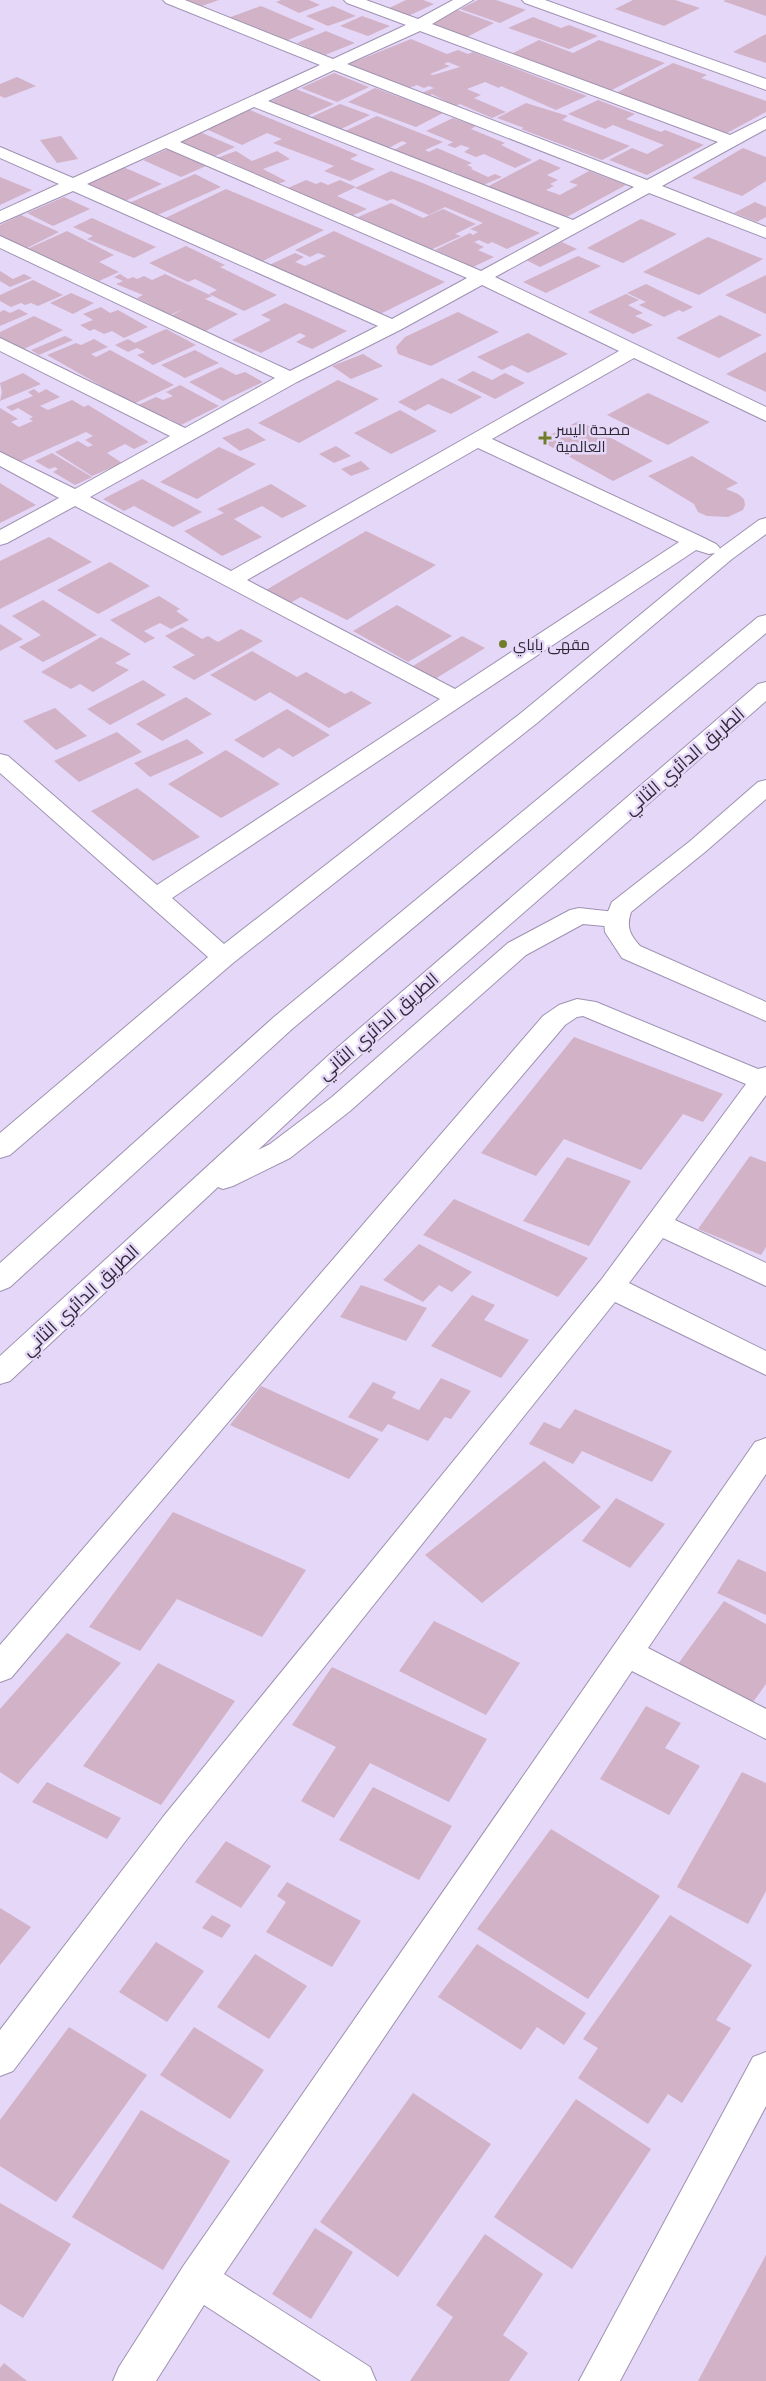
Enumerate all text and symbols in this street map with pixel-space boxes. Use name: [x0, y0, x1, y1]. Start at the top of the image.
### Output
place label: مصحة اليسر العالمية: [555, 420, 630, 456]
marker: مصحة اليسر العالمية: [538, 431, 552, 445]
place label: مقهى باباي: [513, 635, 590, 657]
marker: مقهى باباي: [497, 638, 509, 650]
street label: الطريق الدائري الثاني: [619, 703, 751, 822]
street label: الطريق الدائري الثاني: [313, 968, 445, 1087]
street label: الطريق الدائري الثاني: [17, 1240, 146, 1363]

